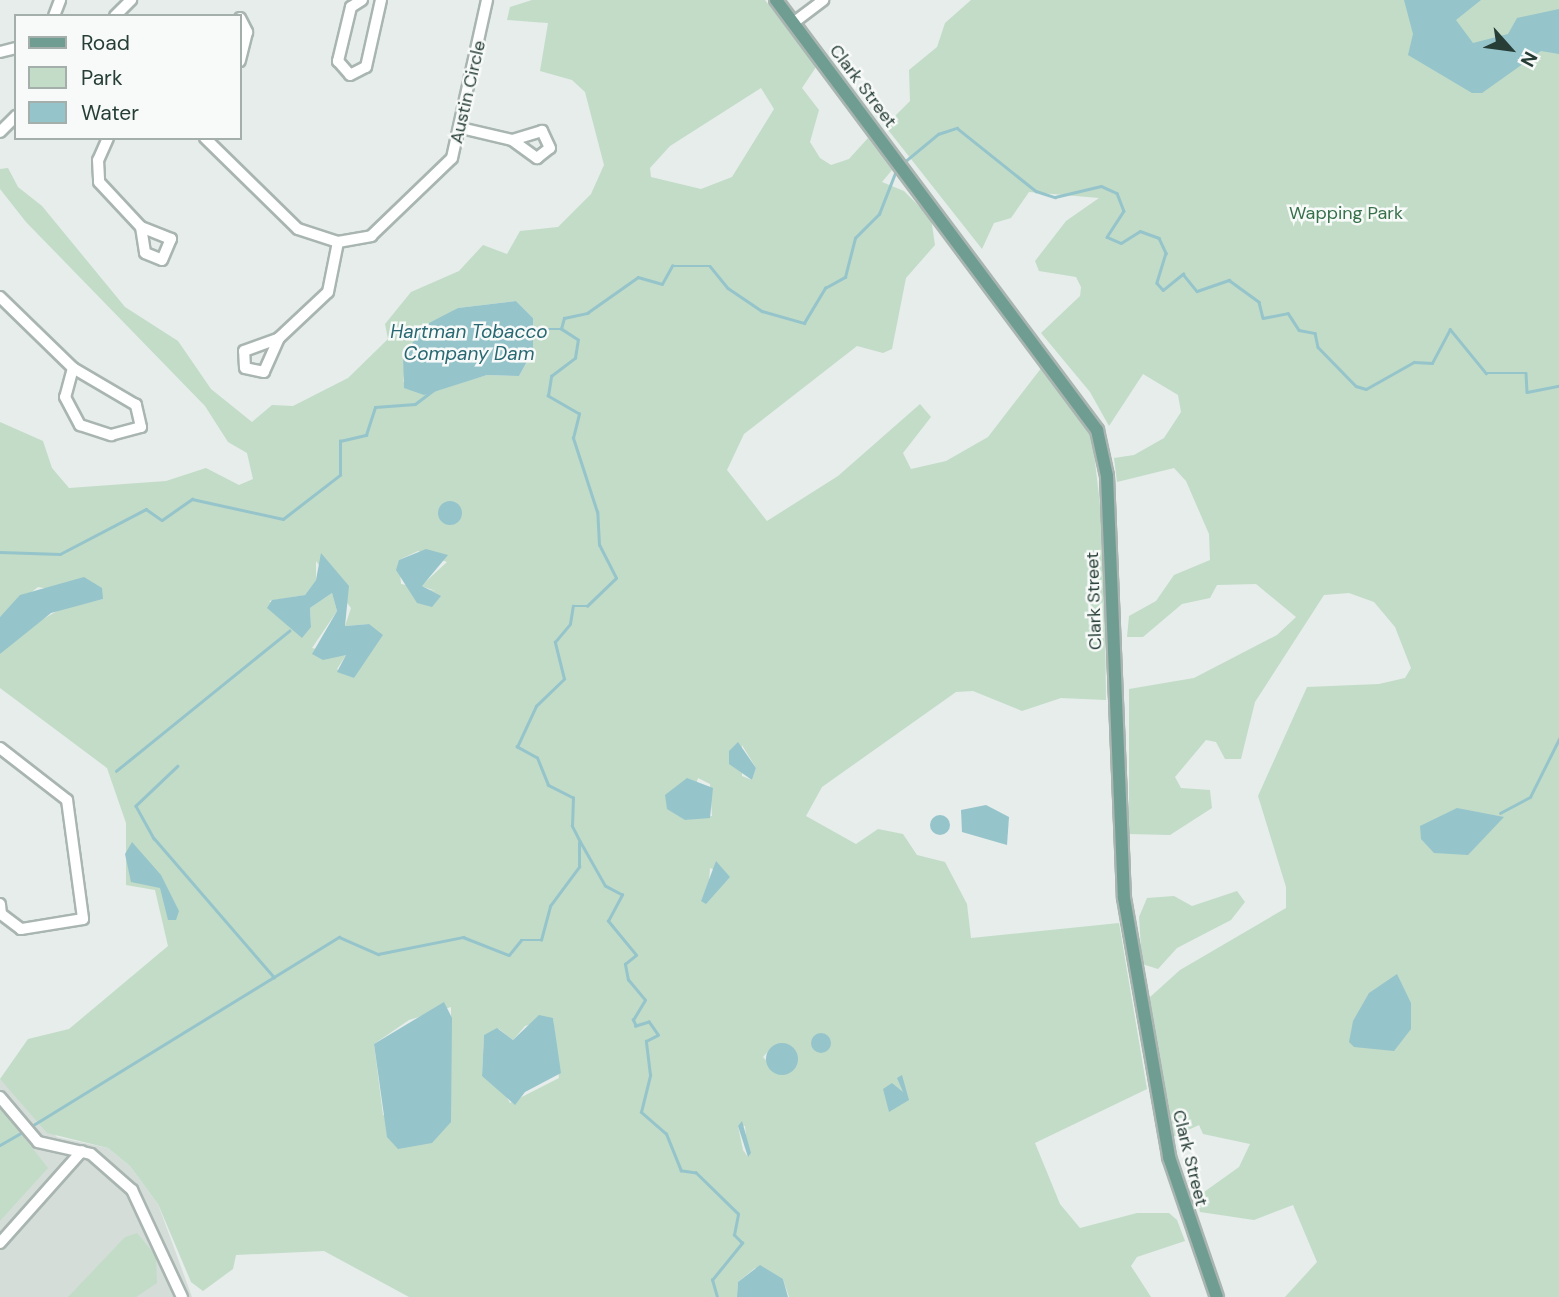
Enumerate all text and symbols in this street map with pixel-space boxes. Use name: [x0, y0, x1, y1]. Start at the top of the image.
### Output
legend: [14, 14, 242, 140]
north arrow: [1475, 14, 1545, 84]
text: Road: [81, 29, 130, 57]
street label: Austin Circle: [446, 38, 490, 146]
street label: Clark Street: [825, 40, 901, 132]
text: N: [1515, 47, 1543, 71]
text: Park: [81, 64, 122, 92]
text: Water: [81, 99, 139, 127]
park label: Wapping Park: [1289, 202, 1403, 224]
water label: Hartman Tobacco Company Dam: [390, 321, 548, 365]
street label: Clark Street: [1081, 552, 1107, 650]
street label: Clark Street: [1168, 1108, 1212, 1208]

